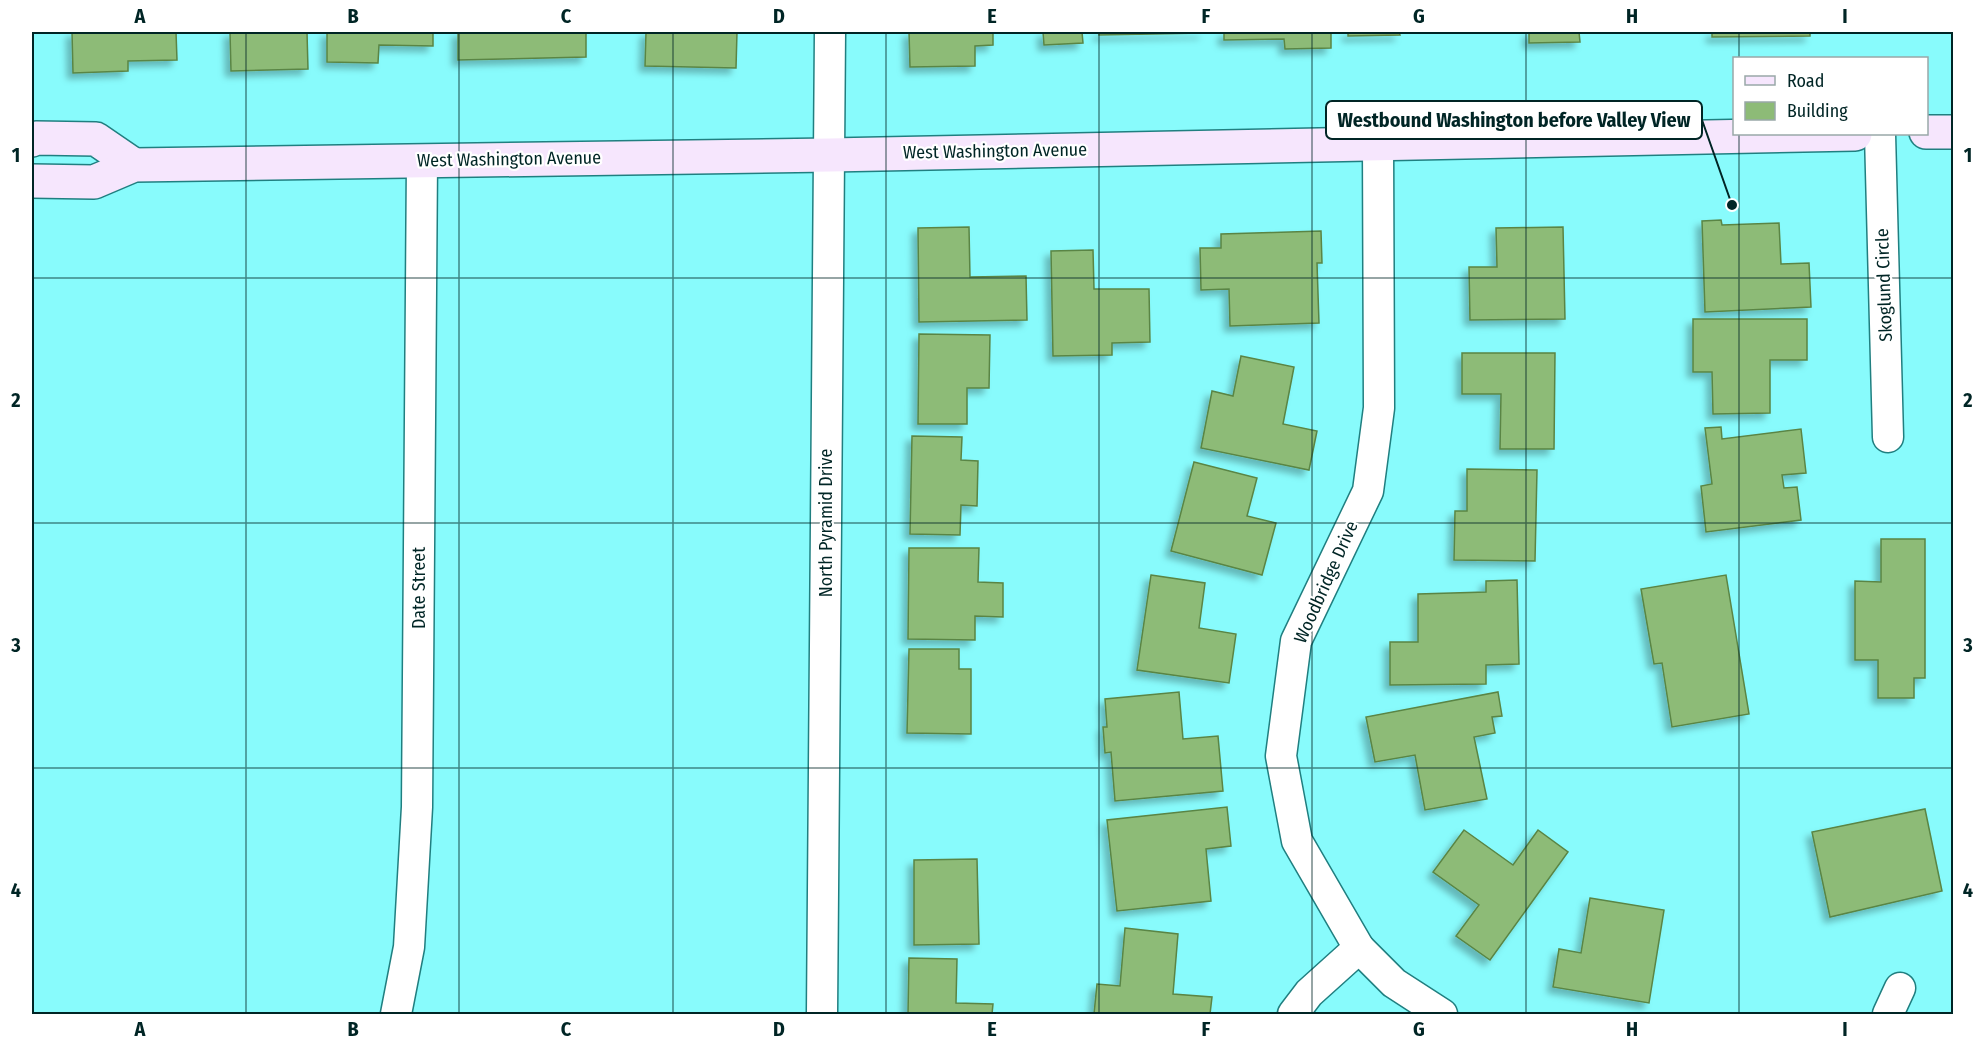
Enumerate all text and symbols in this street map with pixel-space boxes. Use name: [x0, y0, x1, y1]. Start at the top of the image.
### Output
text: A: [134, 4, 147, 28]
text: B: [347, 4, 359, 28]
text: C: [561, 4, 572, 28]
text: D: [773, 4, 785, 28]
text: E: [987, 4, 997, 28]
text: F: [1202, 4, 1211, 28]
text: G: [1413, 4, 1425, 28]
text: H: [1626, 4, 1638, 28]
text: I: [1842, 4, 1848, 28]
legend: [1733, 57, 1928, 135]
text: Road: [1787, 70, 1824, 92]
text: Building: [1787, 100, 1848, 122]
callout: Westbound Washington before Valley View: [1326, 101, 1702, 139]
text: Westbound Washington before Valley View: [1338, 108, 1691, 132]
street label: West Washington Avenue: [903, 138, 1087, 164]
text: 1: [12, 143, 20, 167]
text: 1: [1964, 143, 1972, 167]
street label: West Washington Avenue: [417, 146, 601, 172]
street label: Skoglund Circle: [1871, 228, 1897, 342]
text: 2: [10, 388, 21, 412]
text: 2: [1962, 388, 1973, 412]
street label: North Pyramid Drive: [815, 449, 837, 597]
street label: Woodbridge Drive: [1289, 517, 1363, 646]
street label: Date Street: [408, 547, 430, 629]
text: 3: [10, 633, 21, 657]
text: 3: [1962, 633, 1973, 657]
text: 4: [11, 878, 21, 902]
text: 4: [1963, 878, 1973, 902]
text: A: [134, 1017, 147, 1041]
text: B: [347, 1017, 359, 1041]
text: C: [561, 1017, 572, 1041]
text: D: [773, 1017, 785, 1041]
text: E: [987, 1017, 997, 1041]
text: F: [1202, 1017, 1211, 1041]
text: G: [1413, 1017, 1425, 1041]
text: H: [1626, 1017, 1638, 1041]
text: I: [1842, 1017, 1848, 1041]

